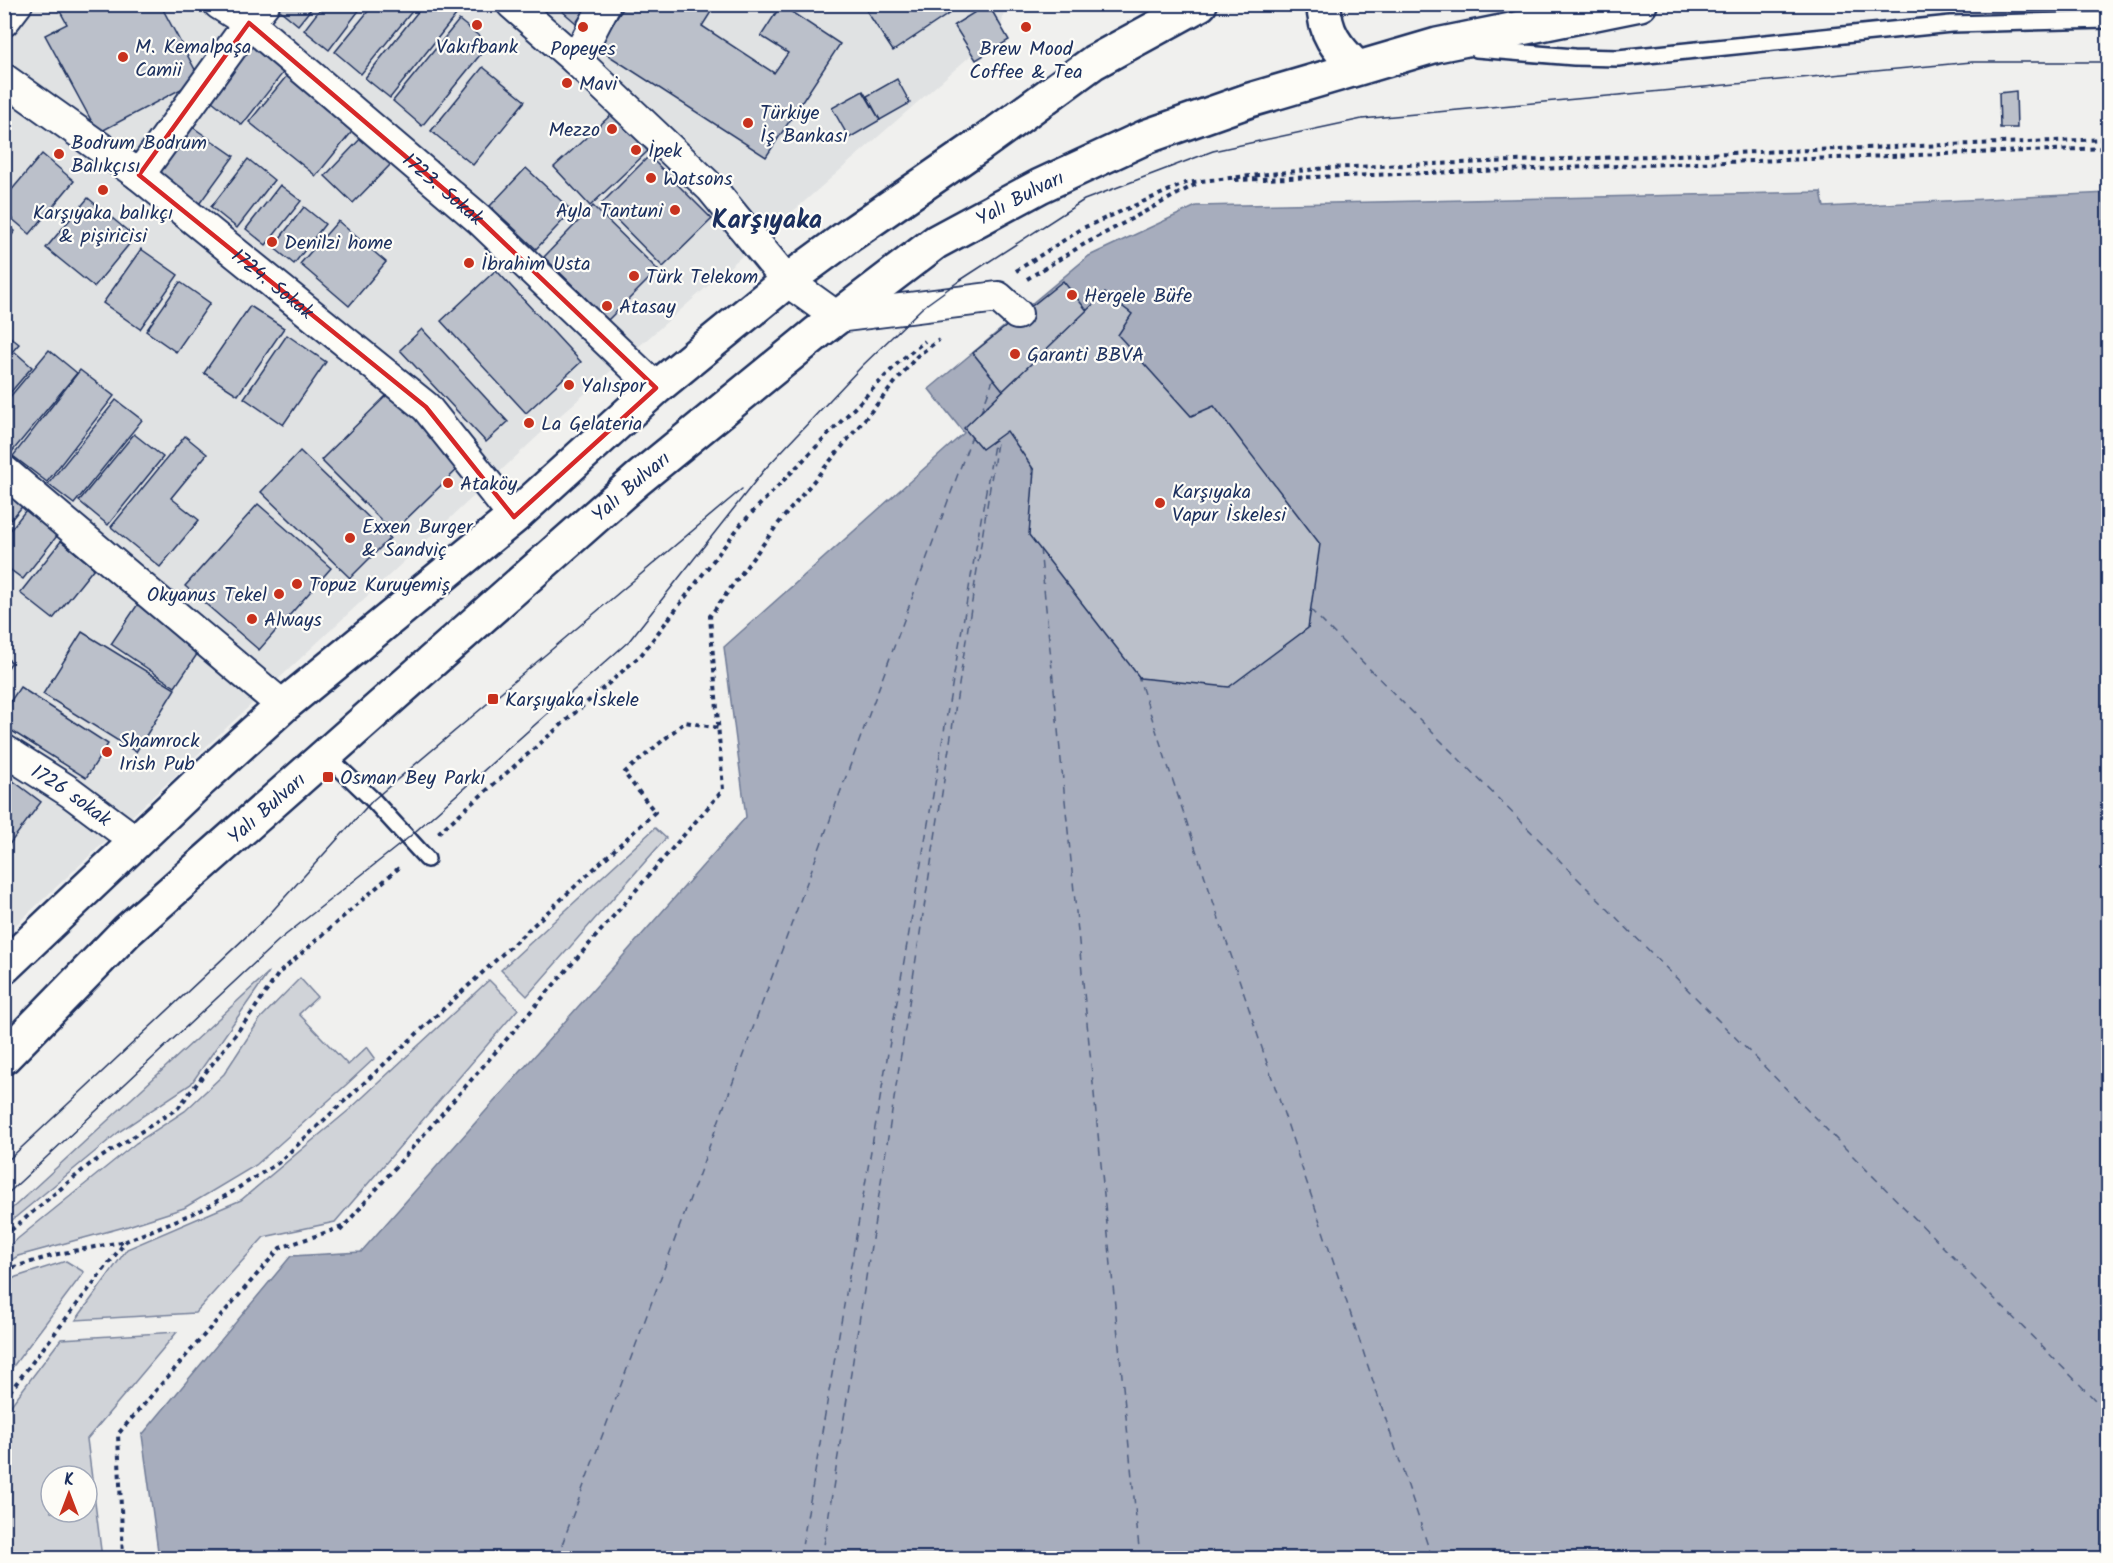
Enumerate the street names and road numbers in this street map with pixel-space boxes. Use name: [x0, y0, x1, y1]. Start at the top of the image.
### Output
street label: 1723. Sokak: [394, 146, 491, 235]
street label: Yalı Bulvarı: [971, 163, 1070, 236]
street label: 1724. Sokak: [223, 241, 321, 329]
street label: Yalı Bulvarı: [585, 444, 679, 531]
street label: 1726 sokak: [24, 757, 118, 836]
street label: Yalı Bulvarı: [221, 766, 314, 853]

